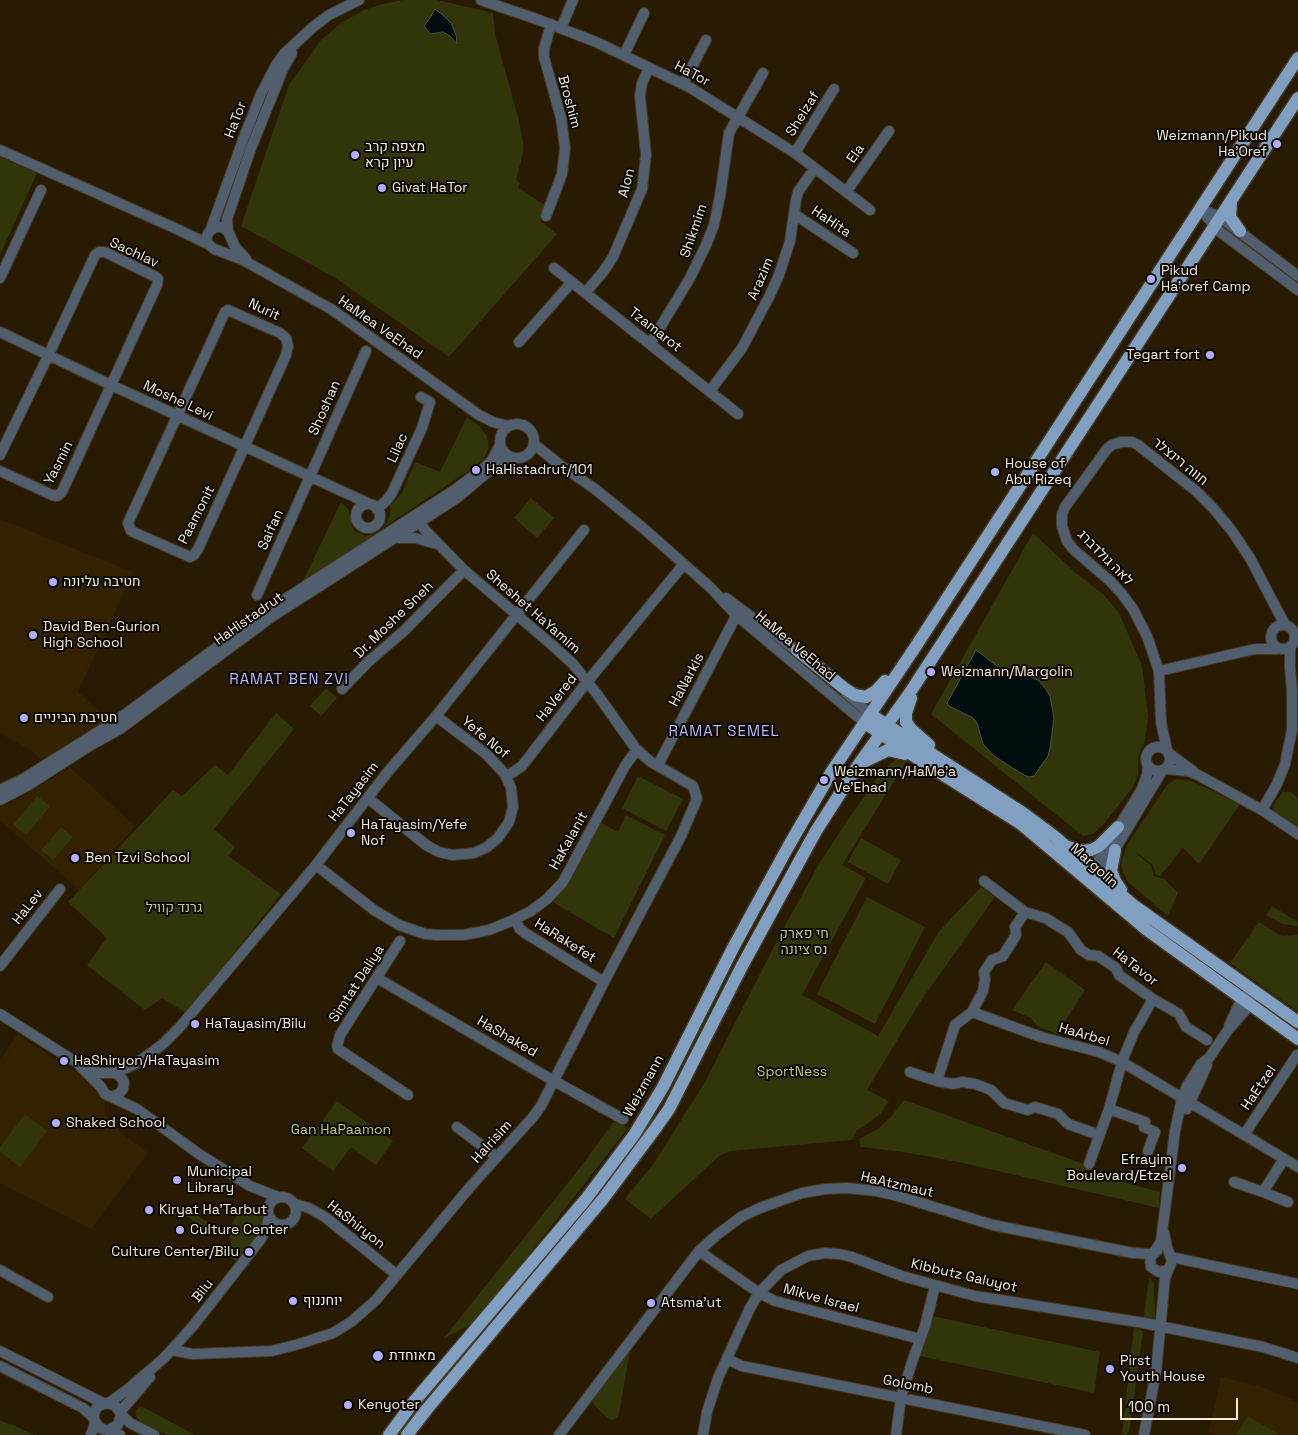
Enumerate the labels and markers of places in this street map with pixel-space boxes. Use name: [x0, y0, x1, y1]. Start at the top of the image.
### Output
place label: Weizmann/Pikud Ha'Oref: [1157, 128, 1267, 160]
marker: Weizmann/Pikud Ha'Oref: [1271, 138, 1283, 150]
place label: מצפה קרב עיון קרא: [365, 139, 425, 172]
marker: מצפה קרב עיון קרא: [349, 149, 361, 161]
place label: Givat HaTor: [392, 180, 468, 196]
marker: Givat HaTor: [376, 182, 388, 194]
place label: Pikud Ha'oref Camp: [1161, 263, 1250, 296]
marker: Pikud Ha'oref Camp: [1145, 273, 1157, 285]
place label: Tegart fort: [1126, 347, 1200, 363]
marker: Tegart fort: [1204, 349, 1216, 361]
place label: House of Abu Rizeq: [1005, 456, 1072, 488]
place label: HaHistadrut/101: [486, 462, 592, 478]
marker: HaHistadrut/101: [470, 464, 482, 476]
marker: House of Abu Rizeq: [989, 466, 1001, 478]
place label: חטיבה עליונה: [63, 574, 141, 590]
marker: חטיבה עליונה: [47, 576, 59, 588]
place label: David Ben-Gurion High School: [43, 619, 160, 652]
marker: David Ben-Gurion High School: [27, 629, 39, 641]
place label: Weizmann/Margolin: [941, 664, 1073, 680]
marker: Weizmann/Margolin: [925, 666, 937, 678]
place label: חטיבת הביניים: [34, 710, 117, 726]
marker: חטיבת הביניים: [18, 712, 30, 724]
place label: Weizmann/HaMe'a Ve'Ehad: [834, 764, 956, 796]
marker: Weizmann/HaMe'a Ve'Ehad: [818, 774, 830, 786]
place label: HaTayasim/Yefe Nof: [361, 817, 467, 850]
marker: HaTayasim/Yefe Nof: [345, 827, 357, 839]
place label: Ben Tzvi School: [85, 850, 190, 866]
marker: Ben Tzvi School: [69, 852, 81, 864]
place label: HaTayasim/Bilu: [205, 1016, 306, 1032]
marker: HaTayasim/Bilu: [189, 1018, 201, 1030]
place label: HaShiryon/HaTayasim: [74, 1053, 220, 1069]
marker: HaShiryon/HaTayasim: [58, 1055, 70, 1067]
place label: Shaked School: [66, 1115, 166, 1131]
marker: Shaked School: [50, 1117, 62, 1129]
place label: Efrayim Boulevard/Etzel: [1066, 1152, 1172, 1184]
marker: Efrayim Boulevard/Etzel: [1176, 1162, 1188, 1174]
place label: Municipal Library: [187, 1164, 252, 1196]
marker: Municipal Library: [171, 1174, 183, 1186]
place label: Kiryat Ha'Tarbut: [159, 1202, 267, 1218]
marker: Kiryat Ha'Tarbut: [143, 1204, 155, 1216]
place label: Culture Center: [190, 1222, 288, 1238]
marker: Culture Center: [174, 1224, 186, 1236]
place label: Culture Center/Bilu: [111, 1244, 239, 1260]
marker: Culture Center/Bilu: [243, 1246, 255, 1258]
place label: יוחננוף: [303, 1293, 342, 1309]
marker: יוחננוף: [287, 1295, 299, 1307]
place label: Atsma'ut: [661, 1295, 722, 1311]
marker: Atsma'ut: [645, 1297, 657, 1309]
place label: מאוחדת: [389, 1348, 436, 1364]
marker: מאוחדת: [371, 1349, 385, 1363]
place label: Pirst Youth House: [1120, 1353, 1205, 1385]
marker: Pirst Youth House: [1104, 1363, 1116, 1375]
place label: Kenyoter: [358, 1397, 420, 1413]
marker: Kenyoter: [342, 1399, 354, 1411]

